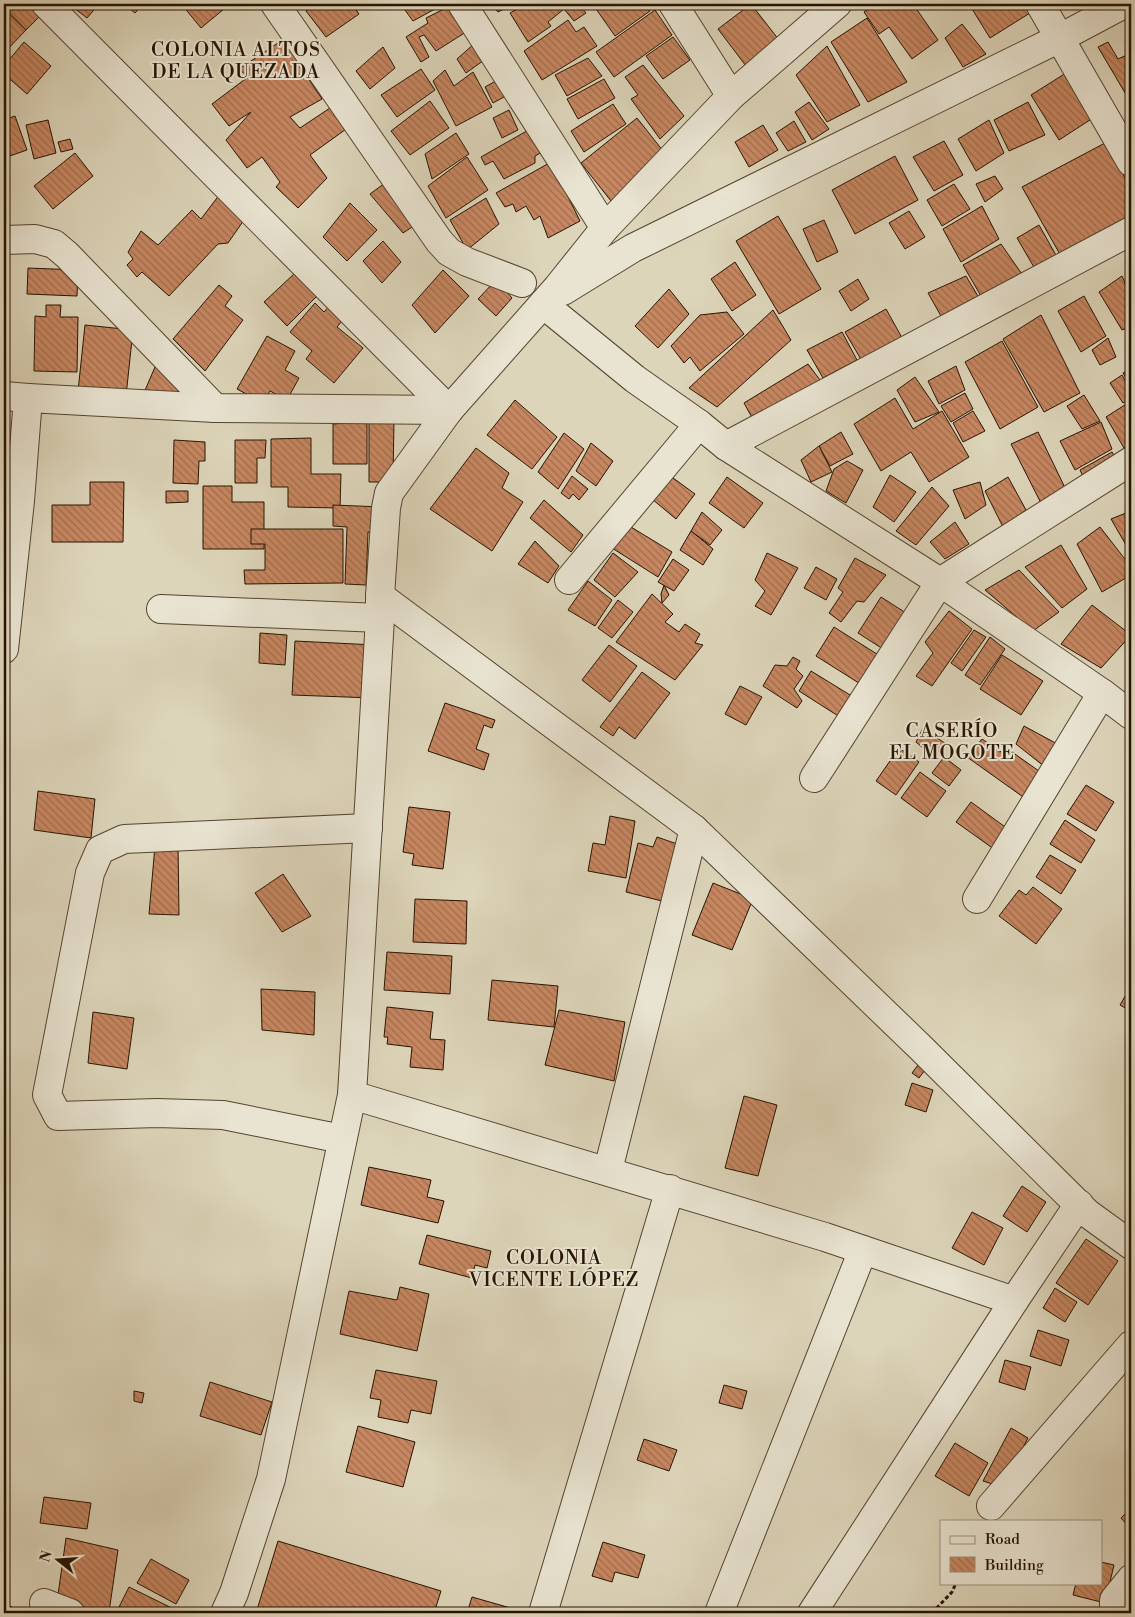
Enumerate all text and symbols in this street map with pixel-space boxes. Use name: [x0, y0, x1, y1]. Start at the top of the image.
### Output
district label: COLONIA ALTOS DE LA QUEZADA: [151, 38, 321, 84]
district label: CASERÍO EL MOGOTE: [889, 718, 1015, 765]
district label: COLONIA VICENTE LÓPEZ: [468, 1246, 639, 1292]
legend: [940, 1520, 1102, 1584]
text: Road: [985, 1530, 1020, 1549]
north arrow: [32, 1534, 82, 1584]
text: N: [36, 1549, 57, 1564]
text: Building: [984, 1556, 1044, 1575]

